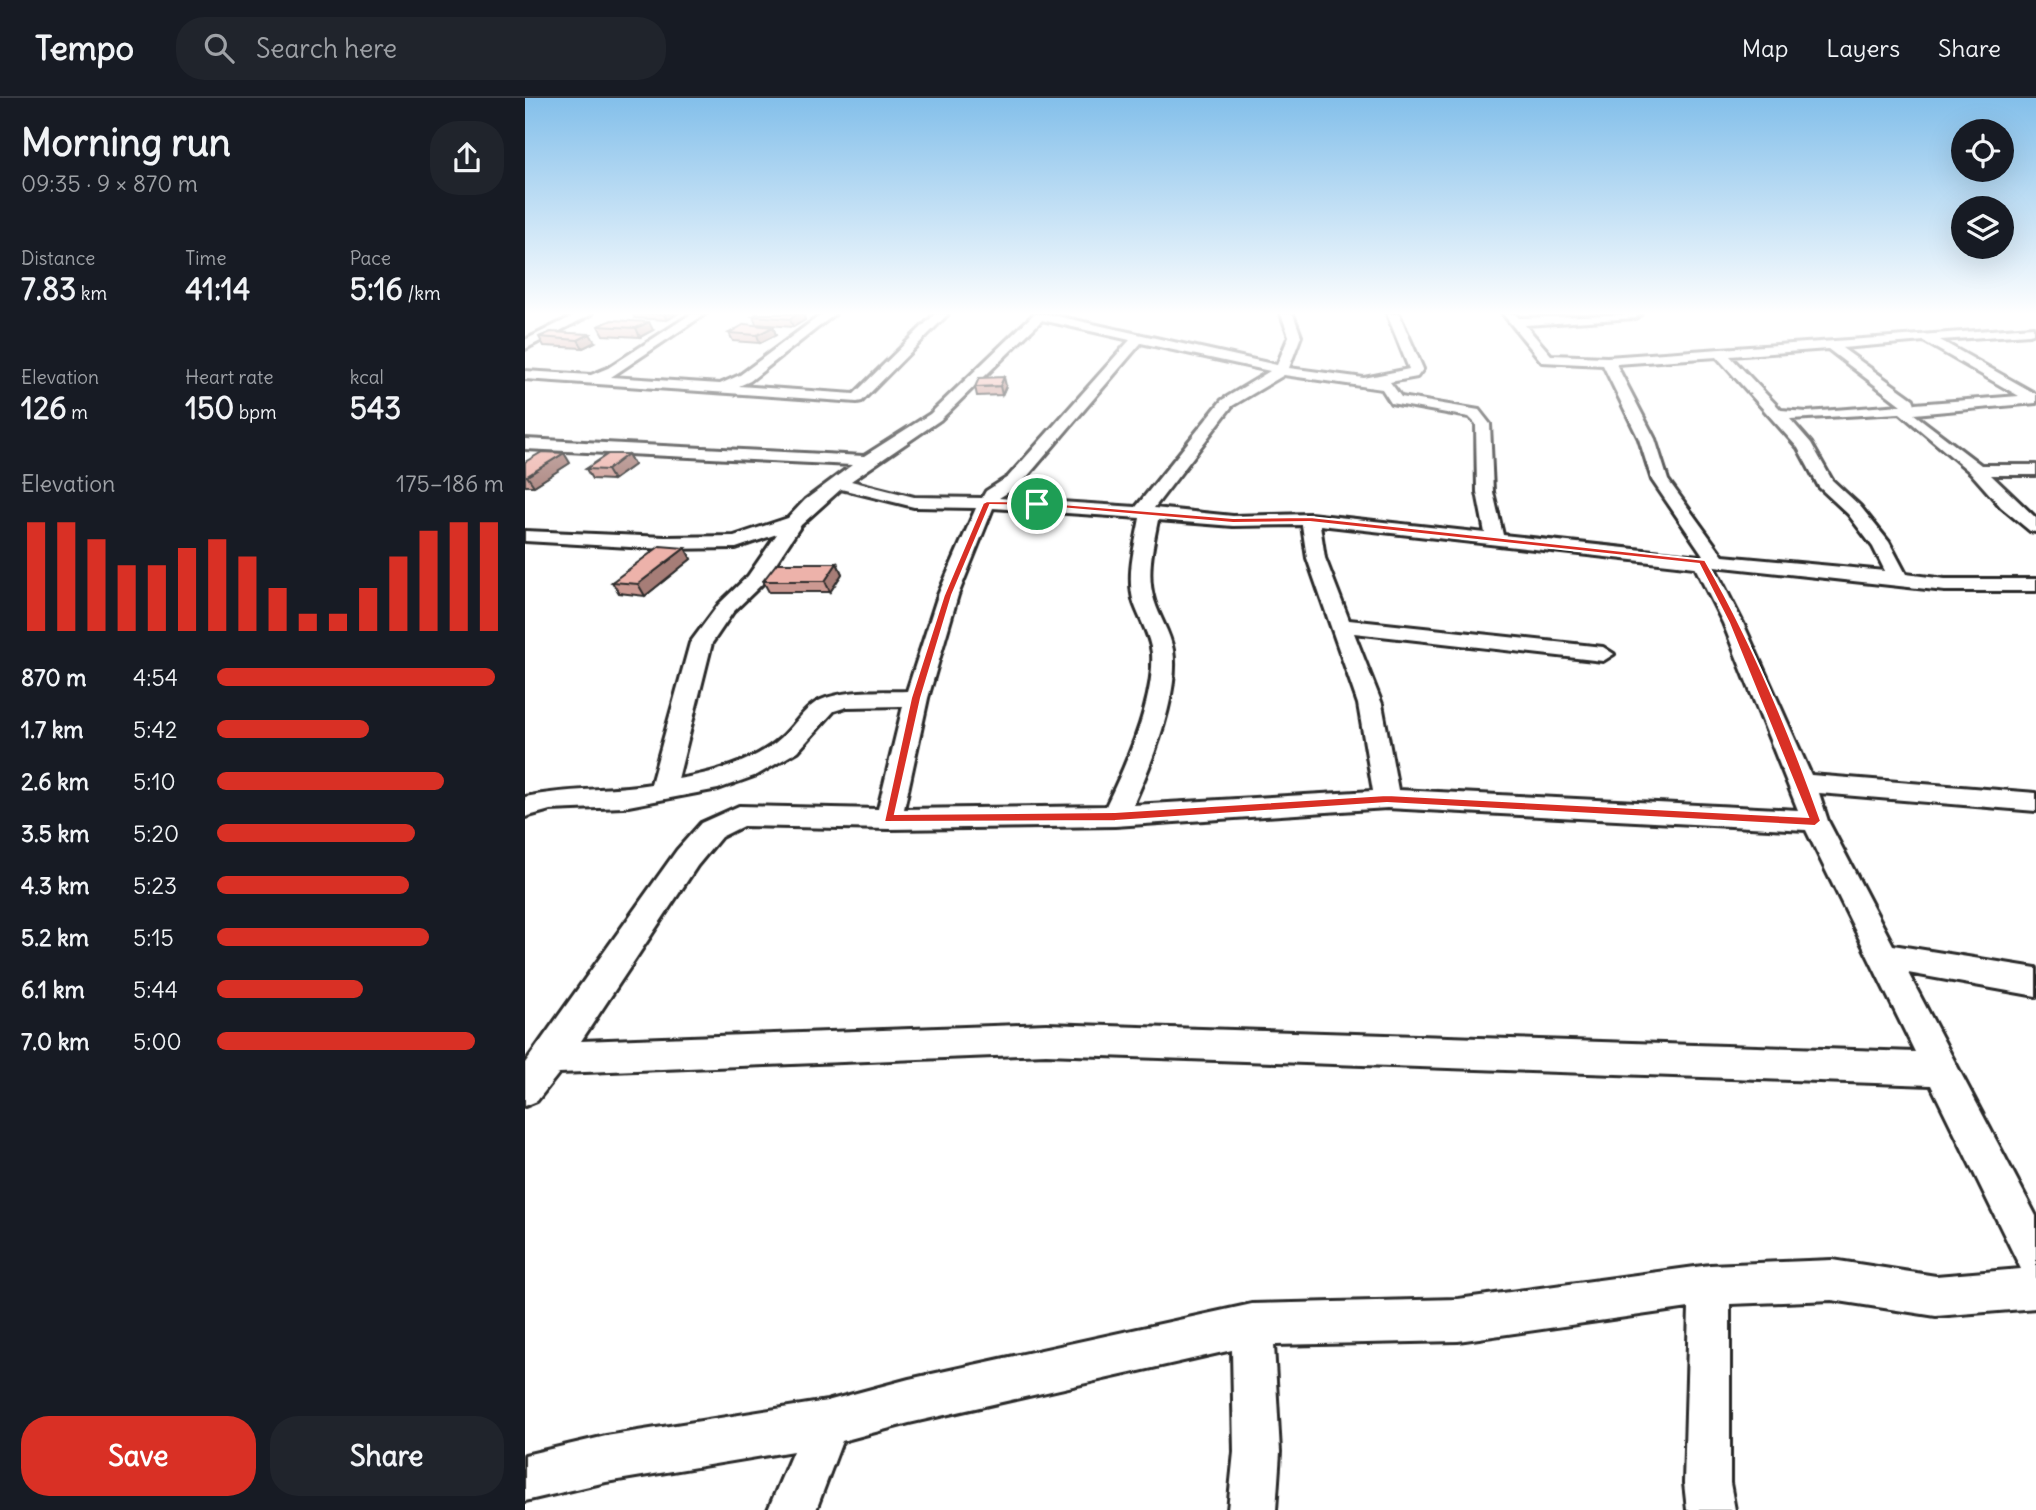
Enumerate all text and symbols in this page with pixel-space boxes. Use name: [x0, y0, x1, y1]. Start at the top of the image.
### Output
search box: [176, 17, 666, 80]
text: Tempo: [35, 27, 134, 69]
icon: search: [200, 29, 238, 67]
text: Search here: [256, 32, 397, 65]
text: Map: [1742, 33, 1788, 63]
text: Layers: [1826, 33, 1900, 63]
text: Share: [1938, 33, 2001, 63]
text: Morning run: [21, 119, 231, 166]
map controls: [1951, 119, 2014, 259]
button: locate: [1951, 119, 2014, 182]
button: share: [430, 121, 504, 195]
text: 09:35 · 9 × 870 m: [21, 169, 198, 198]
button: layers: [1951, 196, 2014, 259]
text: Distance: [21, 246, 95, 270]
text: Time: [185, 246, 226, 270]
text: Pace: [350, 246, 391, 270]
text: 7.83: [21, 270, 76, 308]
text: 41:14: [185, 270, 250, 308]
text: 5:16: [350, 270, 403, 308]
text: km: [76, 281, 107, 305]
text: /km: [403, 281, 441, 305]
text: Elevation: [21, 365, 99, 389]
text: Heart rate: [185, 365, 273, 389]
text: kcal: [350, 365, 384, 389]
text: 126: [21, 389, 67, 427]
text: 150: [185, 389, 234, 427]
text: 543: [350, 389, 401, 427]
text: m: [67, 400, 88, 424]
text: bpm: [234, 400, 277, 424]
text: Elevation: [21, 469, 115, 498]
text: 175–186 m: [396, 469, 504, 498]
pin: [1007, 474, 1067, 534]
icon: arrive: [1018, 485, 1056, 523]
text: 870 m: [21, 663, 86, 692]
text: 4:54: [133, 663, 178, 692]
text: 1.7 km: [21, 715, 84, 744]
text: 5:42: [133, 715, 177, 744]
text: 2.6 km: [21, 767, 89, 796]
text: 5:10: [133, 767, 176, 796]
text: 3.5 km: [21, 819, 89, 848]
text: 5:20: [133, 819, 179, 848]
text: 4.3 km: [21, 871, 90, 900]
text: 5:23: [133, 871, 177, 900]
text: 5.2 km: [21, 923, 89, 952]
text: 5:15: [133, 923, 174, 952]
text: 6.1 km: [21, 975, 85, 1004]
text: 5:44: [133, 975, 178, 1004]
text: 7.0 km: [21, 1027, 90, 1056]
text: 5:00: [133, 1027, 182, 1056]
button: Save: [21, 1416, 256, 1496]
button: Share: [270, 1416, 504, 1496]

